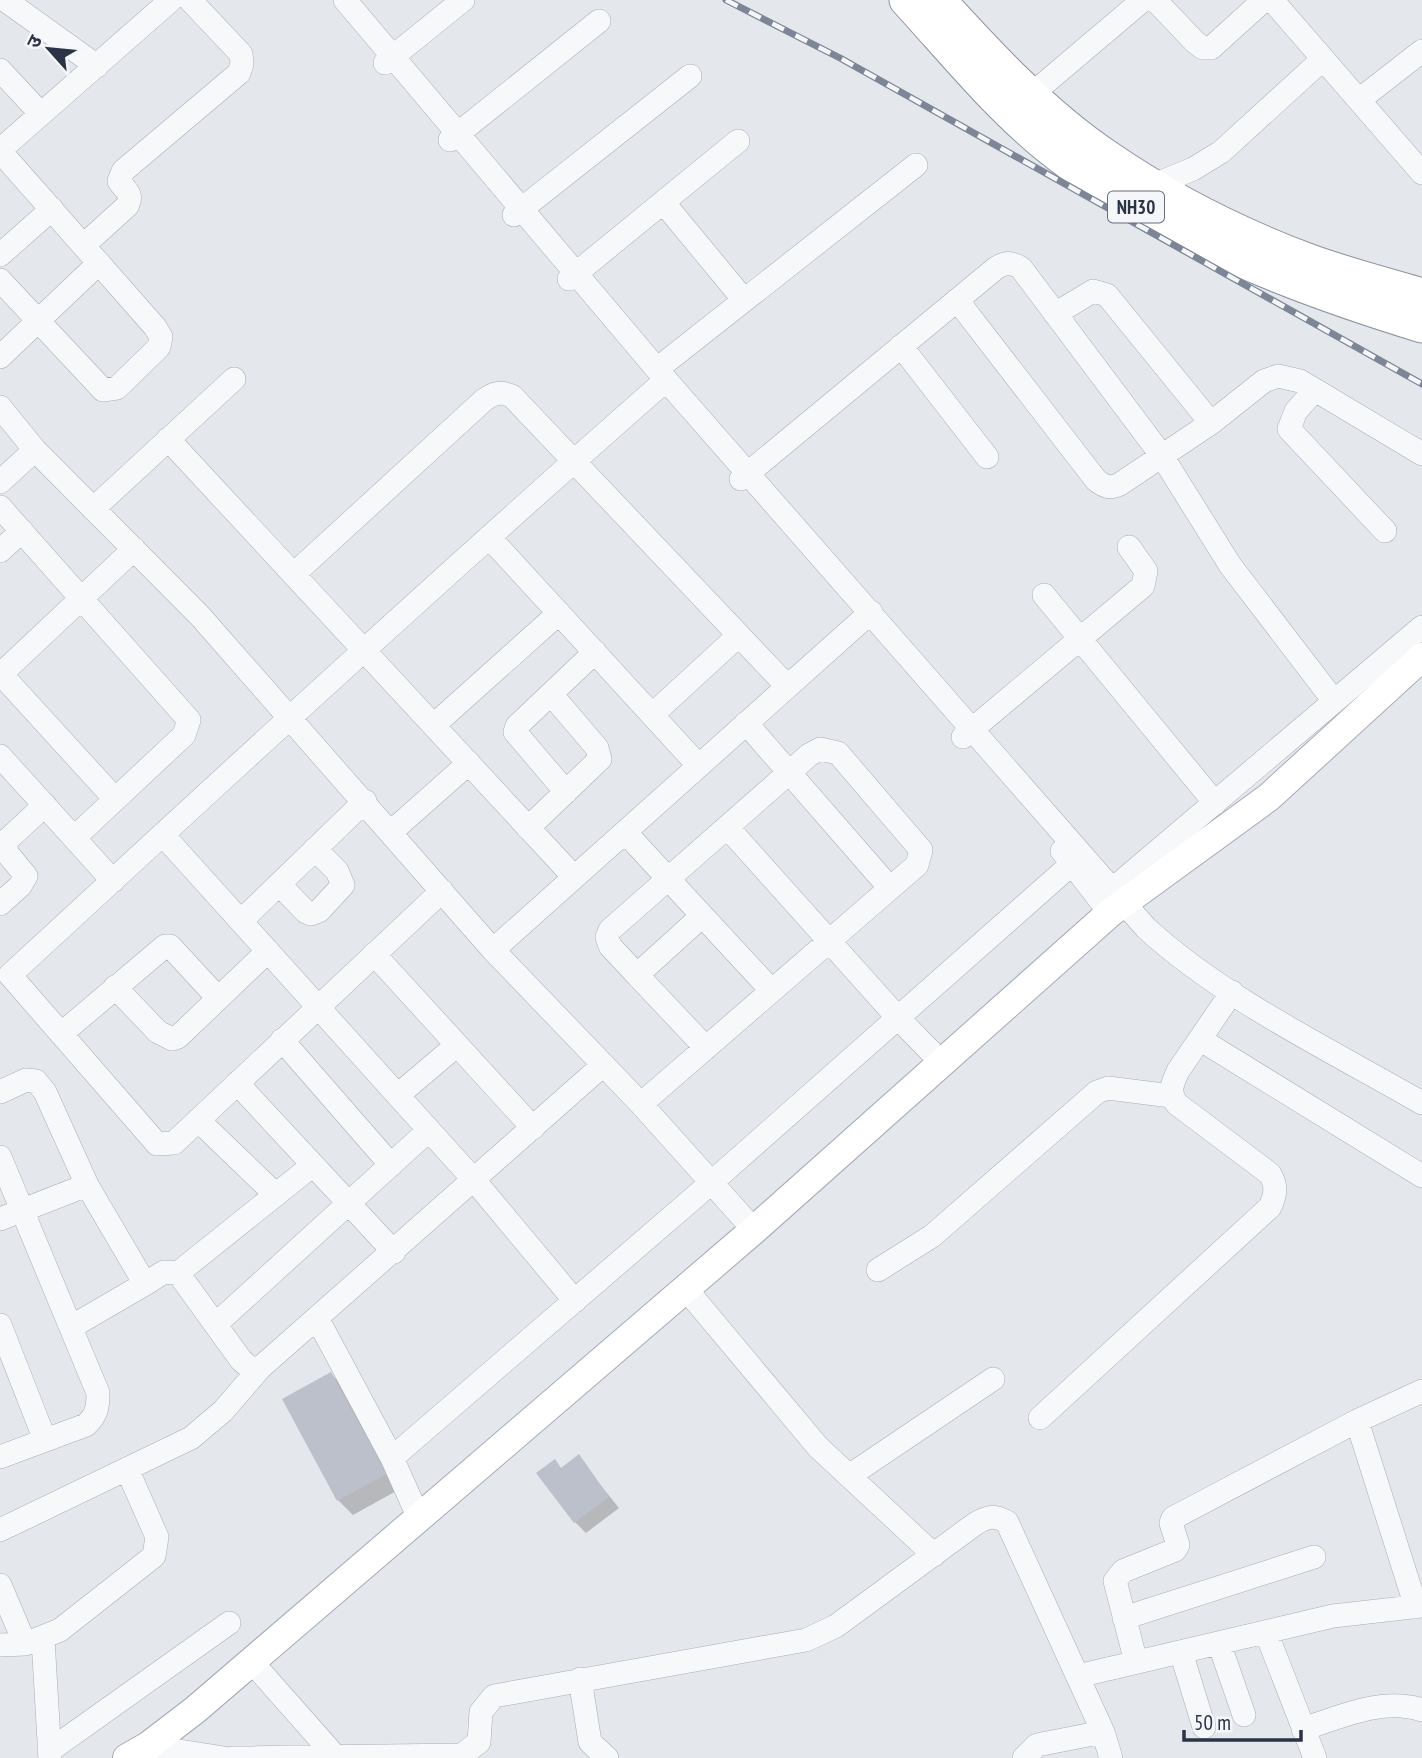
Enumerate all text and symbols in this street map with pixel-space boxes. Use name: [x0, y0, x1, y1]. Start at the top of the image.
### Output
north arrow: [14, 14, 84, 84]
text: उ: [21, 30, 47, 52]
road number: NH30: [1108, 192, 1164, 223]
scale bar: [1184, 1698, 1301, 1742]
text: 50 m: [1194, 1709, 1231, 1736]

